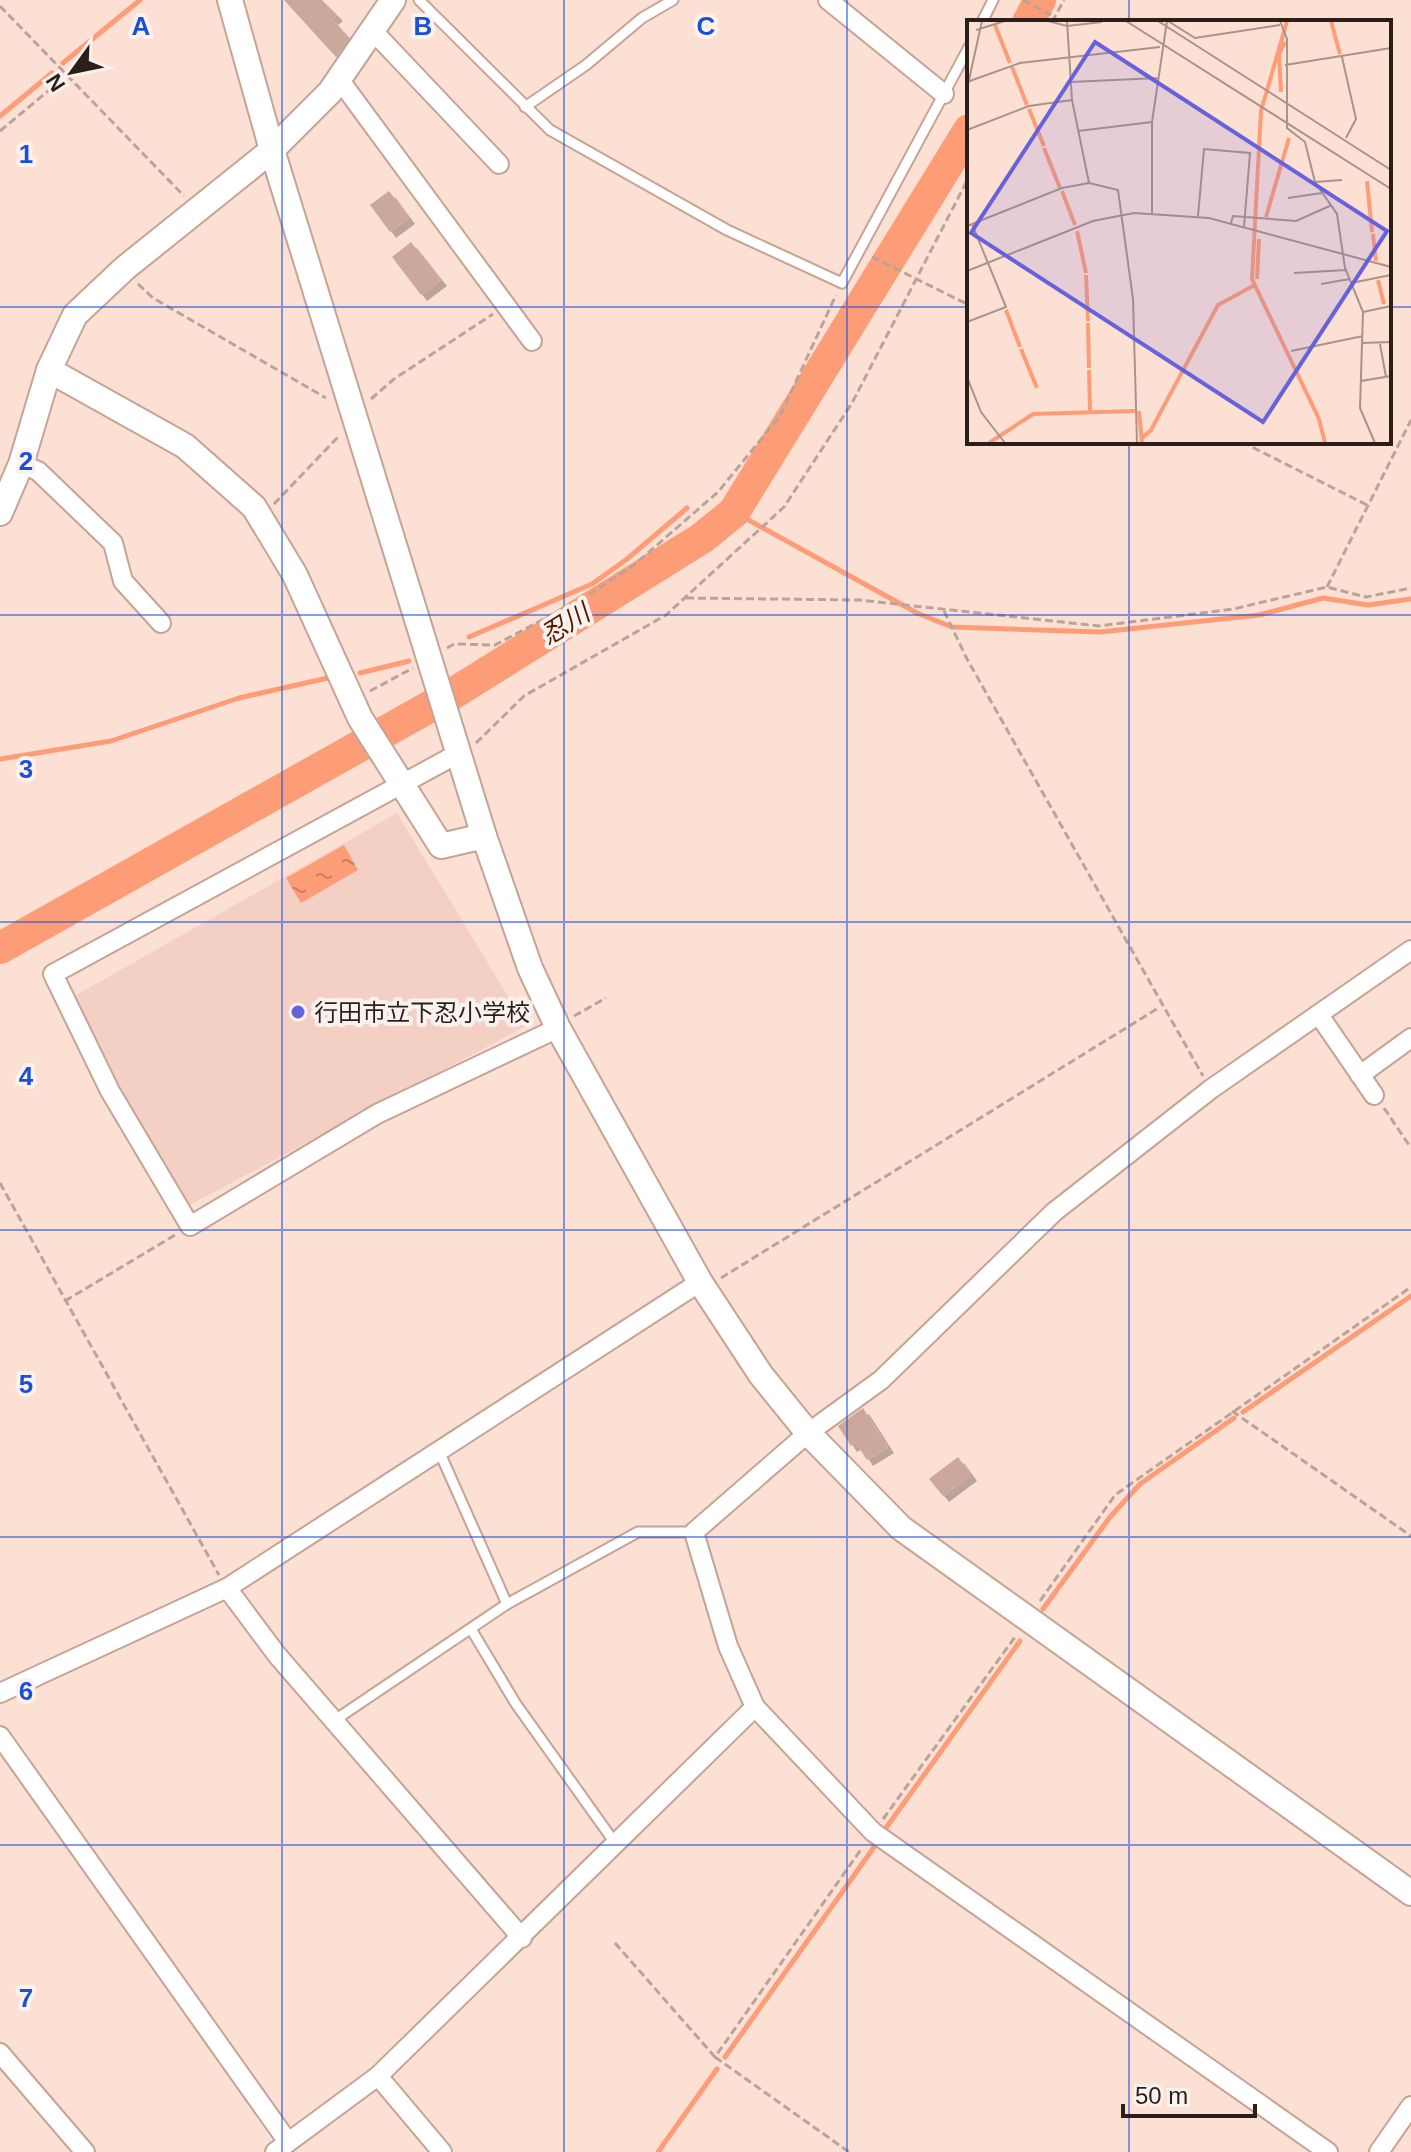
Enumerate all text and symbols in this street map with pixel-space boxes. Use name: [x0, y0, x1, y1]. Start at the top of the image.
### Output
text: A: [132, 11, 151, 41]
text: B: [414, 11, 432, 41]
text: C: [697, 11, 716, 41]
inset map: [967, 20, 1391, 444]
north arrow: [32, 32, 112, 112]
text: N: [41, 69, 70, 96]
text: 1: [19, 139, 33, 169]
text: 2: [19, 446, 33, 476]
water label: 忍川: [535, 596, 598, 651]
text: 3: [19, 754, 33, 784]
place label: 行田市立下忍小学校: [314, 999, 530, 1026]
marker: 行田市立下忍小学校: [289, 1003, 307, 1021]
text: 4: [19, 1061, 34, 1091]
text: 5: [19, 1369, 33, 1399]
text: 6: [19, 1676, 33, 1706]
text: 7: [19, 1983, 33, 2013]
scale bar: [1123, 2068, 1255, 2118]
text: 50 m: [1135, 2082, 1188, 2109]

